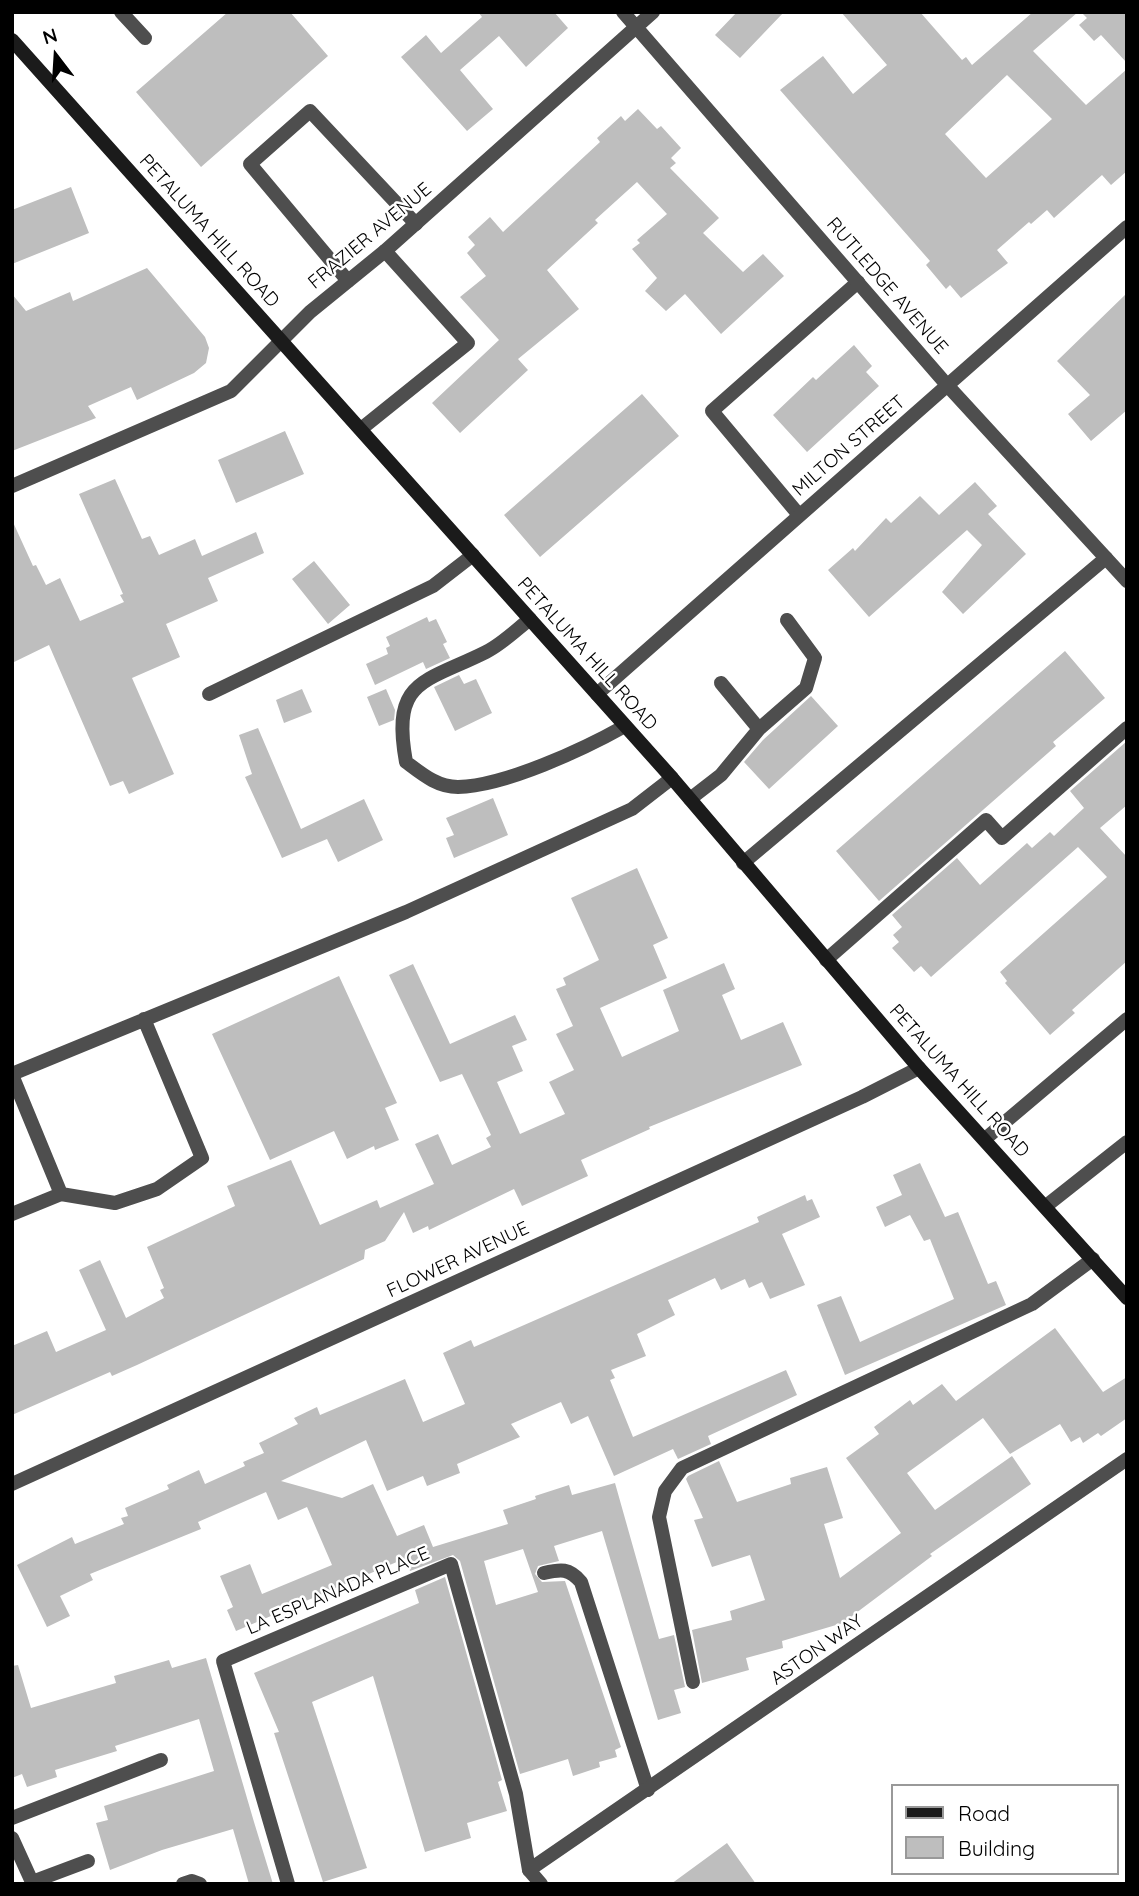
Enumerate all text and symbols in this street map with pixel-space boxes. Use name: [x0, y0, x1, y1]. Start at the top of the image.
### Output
north arrow: [21, 21, 91, 91]
text: N: [40, 22, 60, 49]
street label: PETALUMA HILL ROAD: [134, 150, 284, 312]
street label: FRAZIER AVENUE: [304, 178, 436, 294]
street label: RUTLEDGE AVENUE: [821, 213, 953, 359]
street label: MILTON STREET: [788, 391, 910, 501]
street label: PETALUMA HILL ROAD: [512, 573, 662, 735]
street label: PETALUMA HILL ROAD: [884, 1000, 1034, 1162]
street label: FLOWER AVENUE: [383, 1217, 533, 1303]
street label: LA ESPLANADA PLACE: [243, 1542, 433, 1640]
street label: ASTON WAY: [766, 1610, 868, 1690]
legend: [890, 1784, 1118, 1875]
text: Road: [958, 1800, 1010, 1826]
text: Building: [958, 1835, 1035, 1861]

